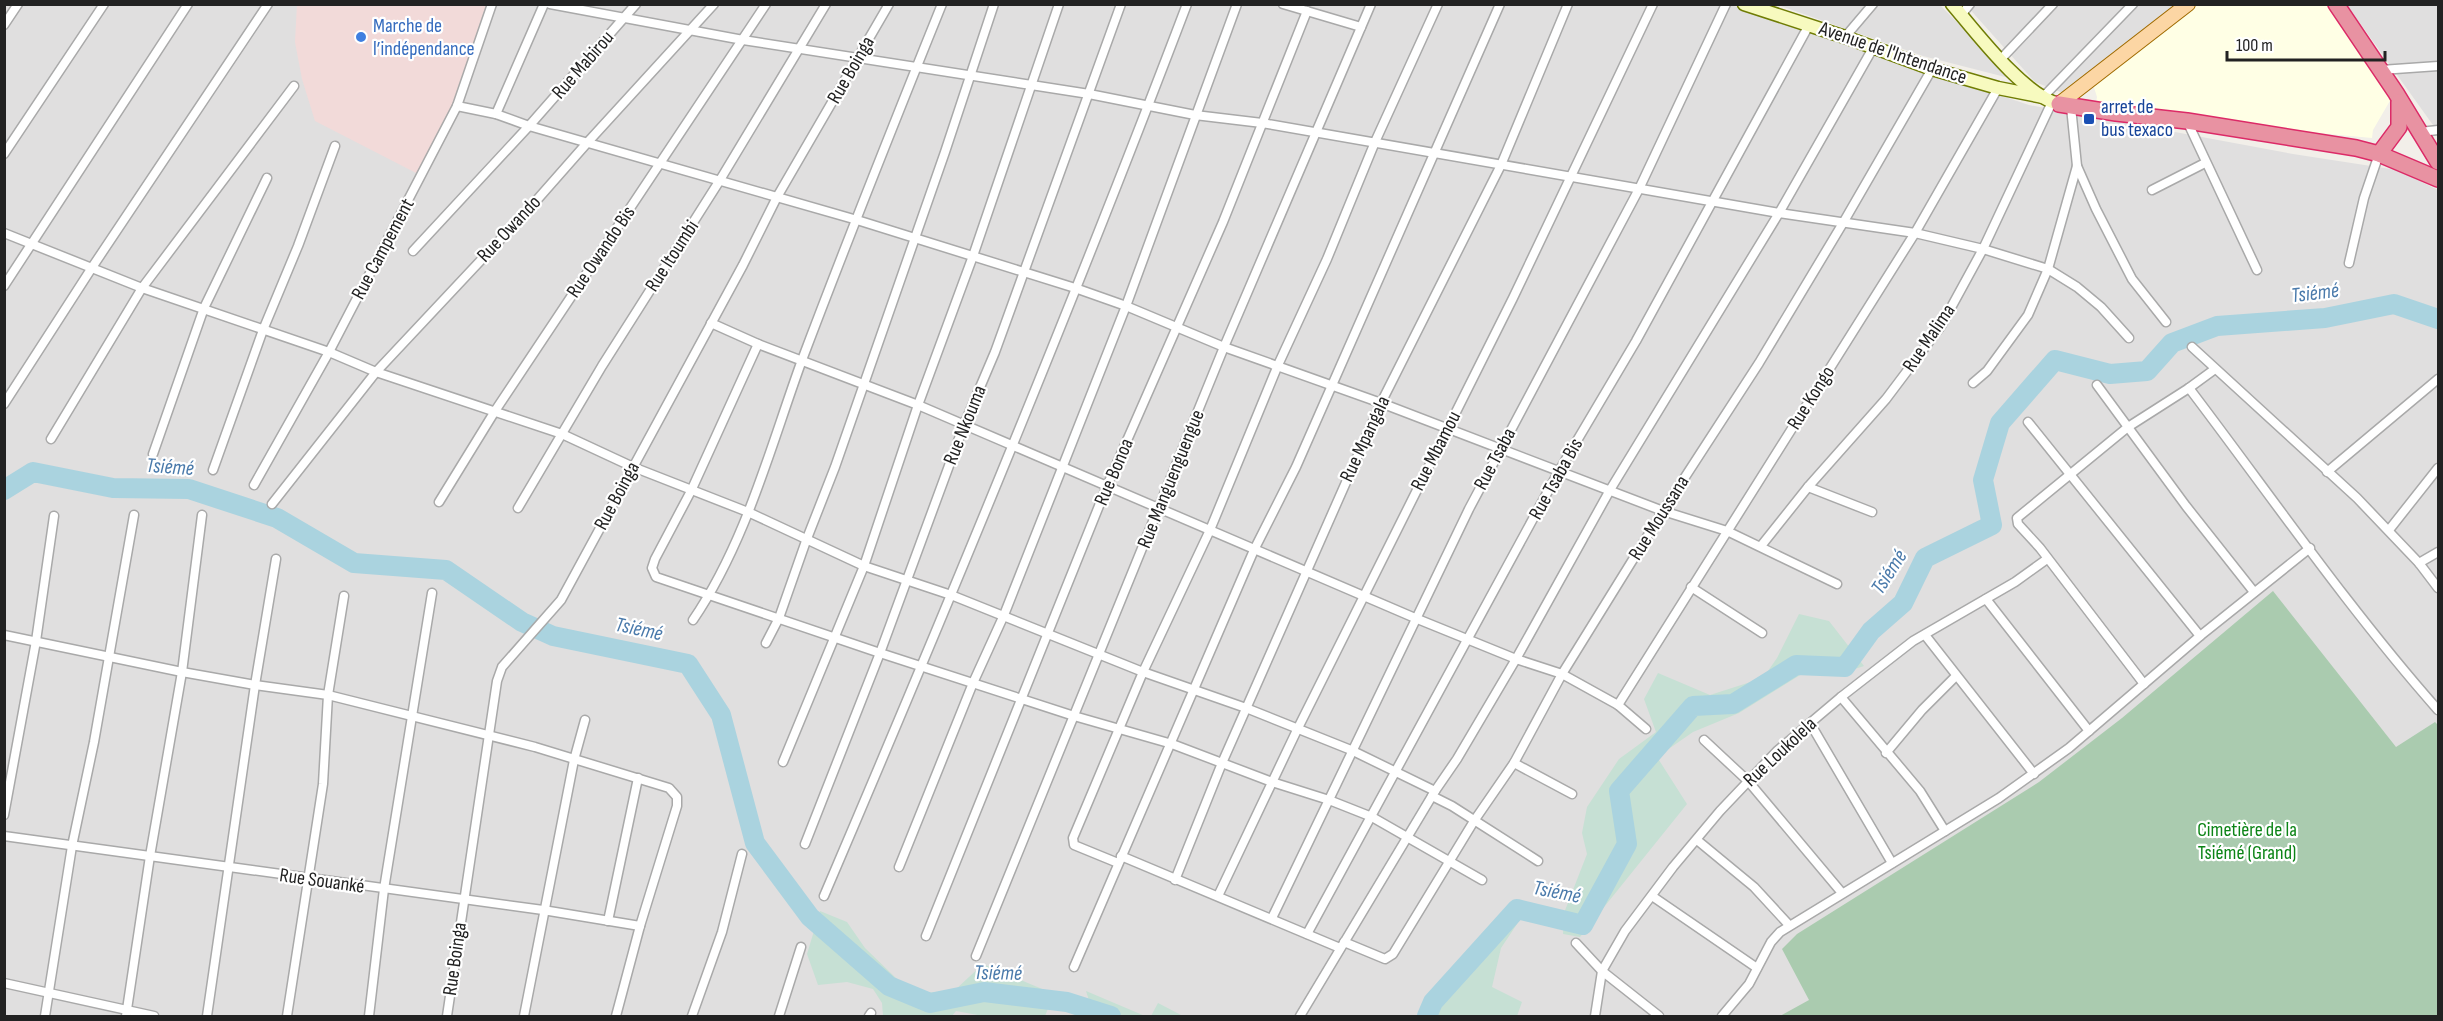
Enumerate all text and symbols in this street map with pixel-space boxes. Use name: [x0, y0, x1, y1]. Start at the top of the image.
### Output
place label: Marche de l’indépendance: [373, 14, 475, 61]
street label: Avenue de l'Intendance: [1815, 16, 1970, 89]
scale bar: [2227, 24, 2384, 62]
street label: Rue Mabirou: [547, 26, 619, 104]
marker: Marche de l’indépendance: [354, 30, 368, 44]
street label: Rue Boinga: [822, 32, 880, 108]
text: 100 m: [2236, 35, 2273, 56]
place label: arret de bus texaco: [2101, 95, 2173, 142]
marker: arret de bus texaco: [2082, 112, 2096, 126]
street label: Rue Owando: [472, 191, 546, 267]
street label: Rue Campement: [346, 194, 420, 304]
street label: Rue Owando Bis: [562, 202, 640, 302]
street label: Rue Itoumbi: [640, 216, 704, 296]
water label: Tsiémé: [2290, 278, 2340, 308]
street label: Rue Malima: [1898, 299, 1960, 377]
street label: Rue Kongo: [1782, 362, 1840, 434]
street label: Rue Nkouma: [938, 382, 992, 468]
street label: Rue Mpangala: [1335, 392, 1395, 486]
street label: Rue Manguenguengue: [1132, 406, 1210, 552]
street label: Rue Mbamou: [1406, 407, 1466, 495]
street label: Rue Tsaba: [1469, 424, 1521, 494]
street label: Rue Tsaba Bis: [1524, 434, 1588, 524]
street label: Rue Bonoa: [1089, 435, 1139, 509]
water label: Tsiémé: [145, 453, 195, 481]
street label: Rue Boinga: [589, 458, 645, 534]
street label: Rue Moussana: [1624, 471, 1694, 565]
water label: Tsiémé: [1865, 545, 1913, 599]
water label: Tsiémé: [613, 612, 665, 646]
street label: Rue Loukolela: [1738, 712, 1822, 792]
park label: Cimetière de la Tsiémé (Grand): [2197, 818, 2297, 865]
street label: Rue Souanké: [278, 863, 366, 899]
water label: Tsiémé: [1531, 875, 1583, 909]
street label: Rue Boinga: [438, 921, 472, 997]
water label: Tsiémé: [974, 960, 1022, 986]

